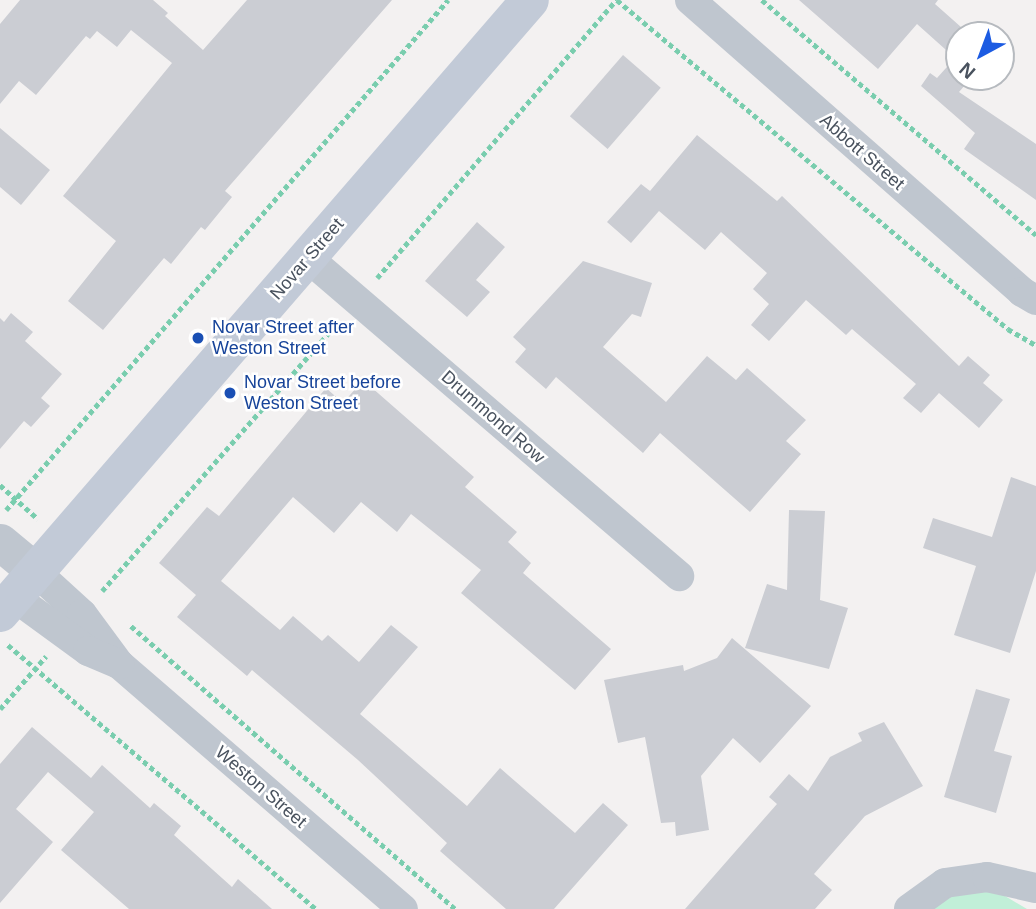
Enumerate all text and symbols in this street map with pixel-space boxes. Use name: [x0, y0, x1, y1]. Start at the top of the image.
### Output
north arrow: [945, 21, 1015, 91]
text: N: [955, 58, 979, 83]
street label: Abbott Street: [815, 109, 909, 195]
street label: Novar Street: [266, 214, 348, 304]
place label: Novar Street after Weston Street: [212, 317, 354, 360]
marker: Novar Street after Weston Street: [190, 330, 206, 346]
street label: Drummond Row: [437, 366, 549, 468]
place label: Novar Street before Weston Street: [244, 372, 401, 414]
marker: Novar Street before Weston Street: [222, 385, 238, 401]
street label: Weston Street: [211, 742, 311, 832]

